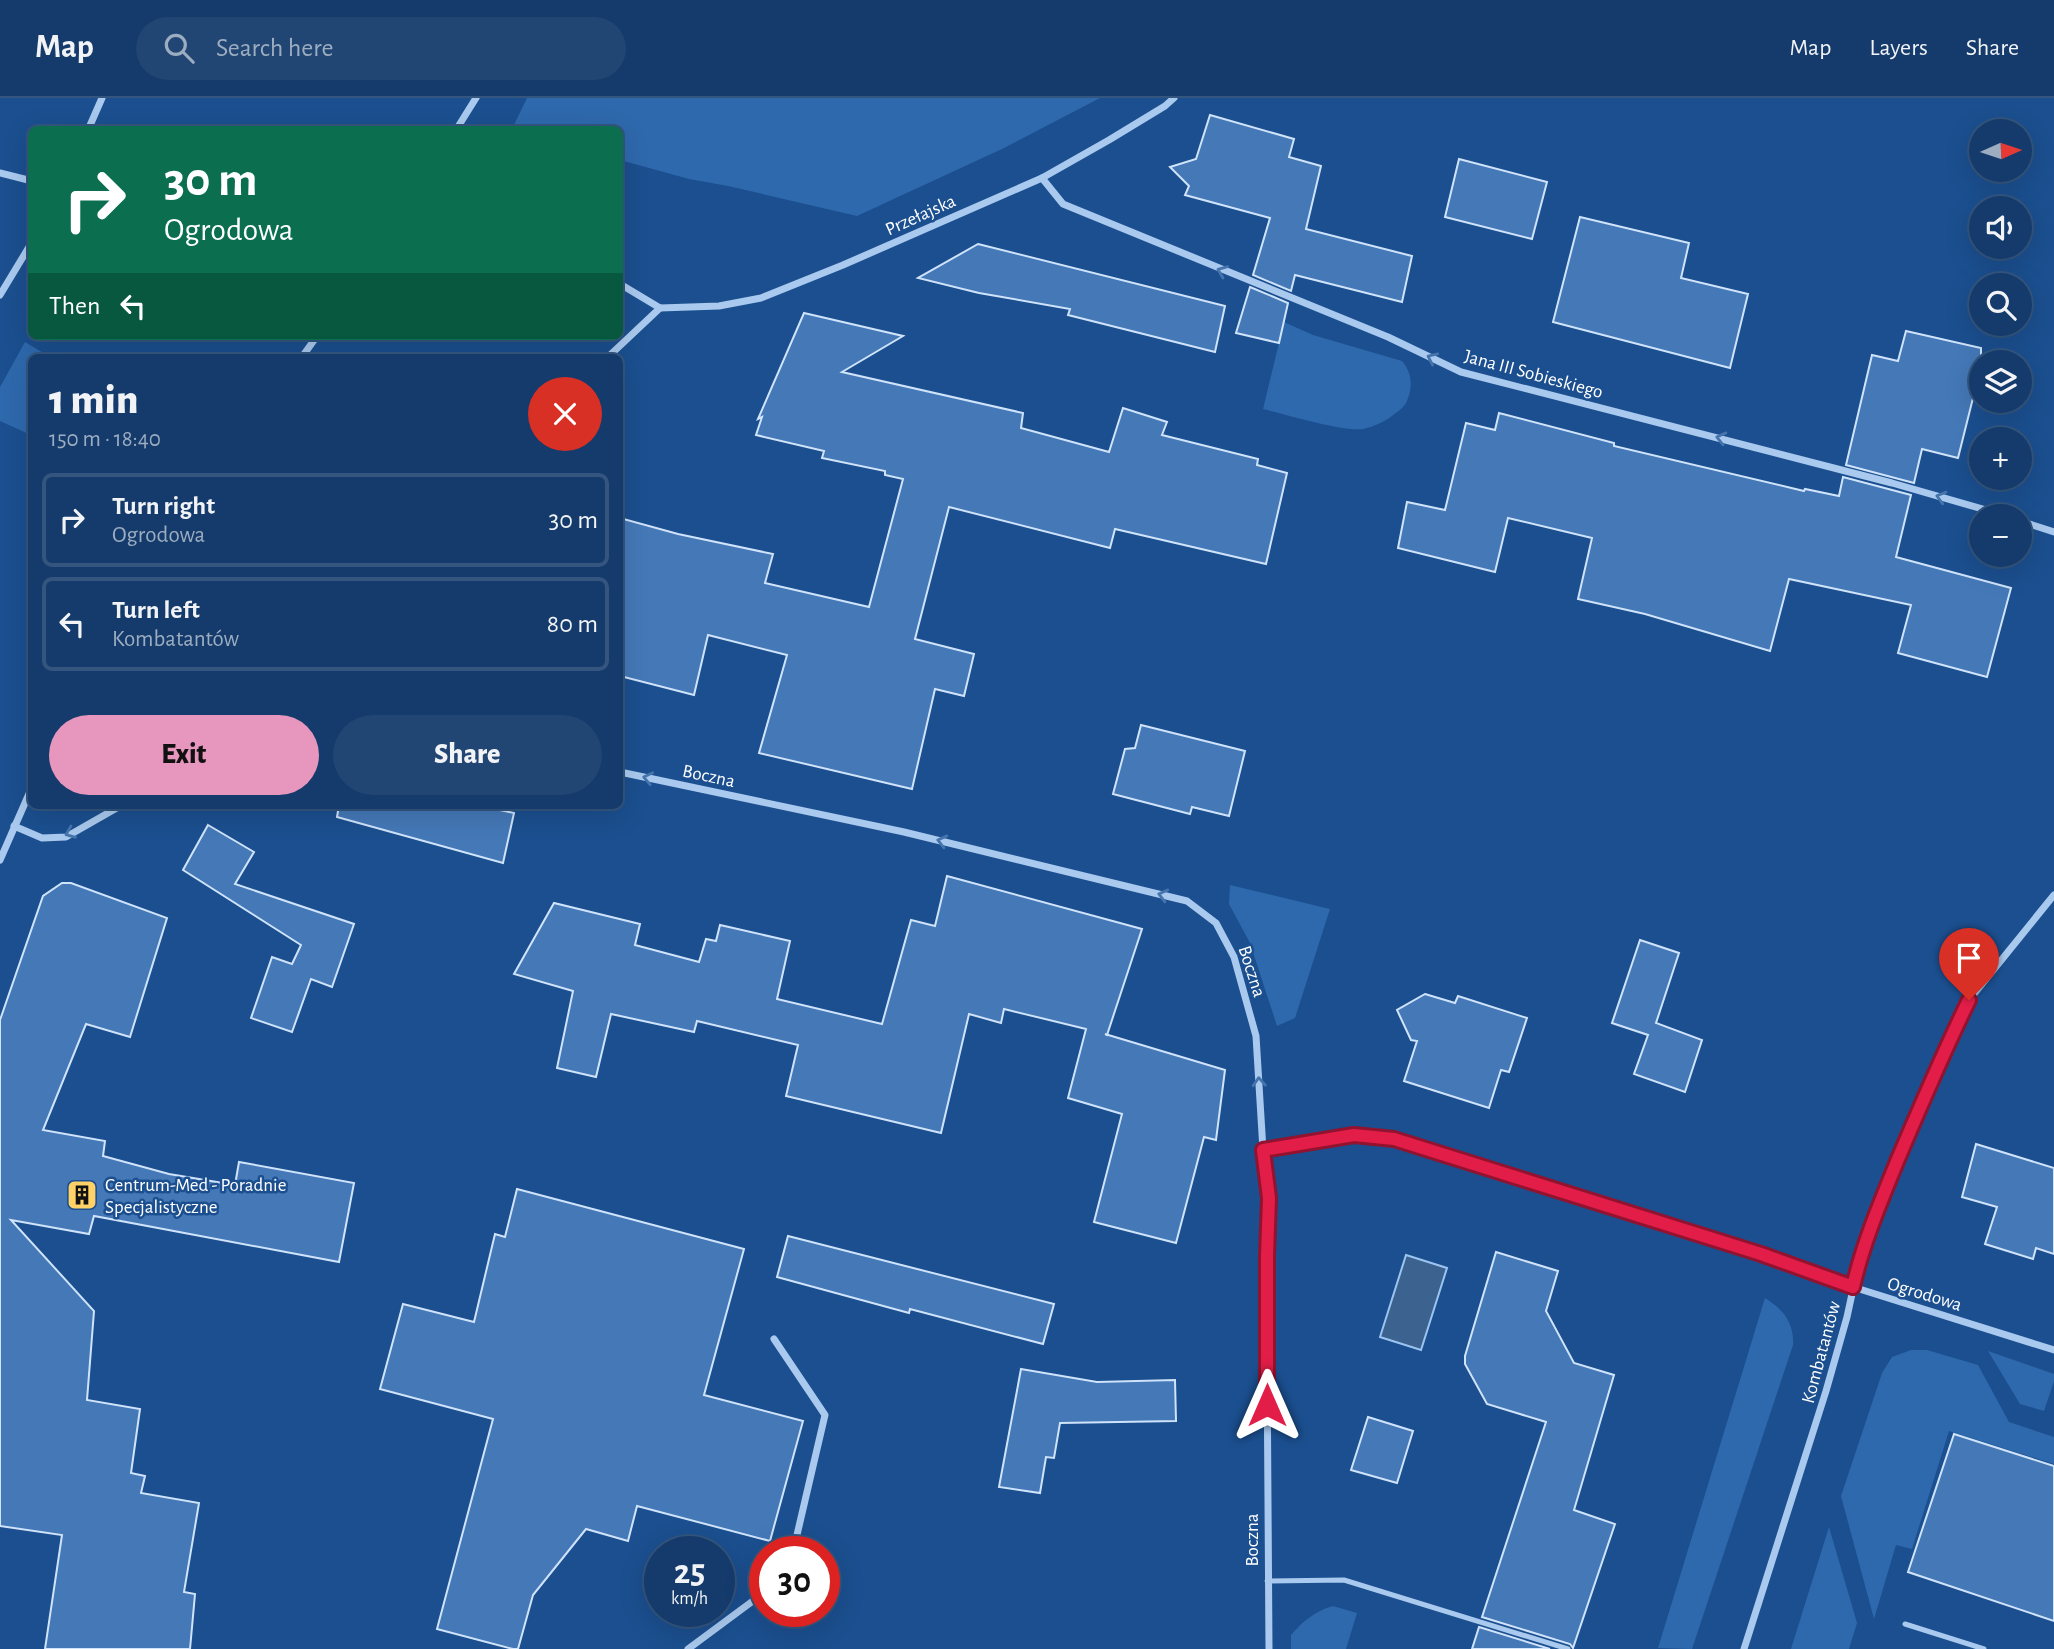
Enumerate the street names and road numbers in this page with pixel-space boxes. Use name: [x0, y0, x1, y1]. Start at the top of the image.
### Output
street label: Przełajska: [883, 191, 959, 239]
street label: Jana III Sobieskiego: [1462, 347, 1605, 402]
street label: Boczna: [681, 762, 737, 791]
street label: Boczna: [1234, 943, 1269, 1000]
street label: Ogrodowa: [1885, 1274, 1964, 1315]
street label: Kombatantów: [1799, 1299, 1844, 1406]
street label: Boczna: [1243, 1513, 1262, 1567]

